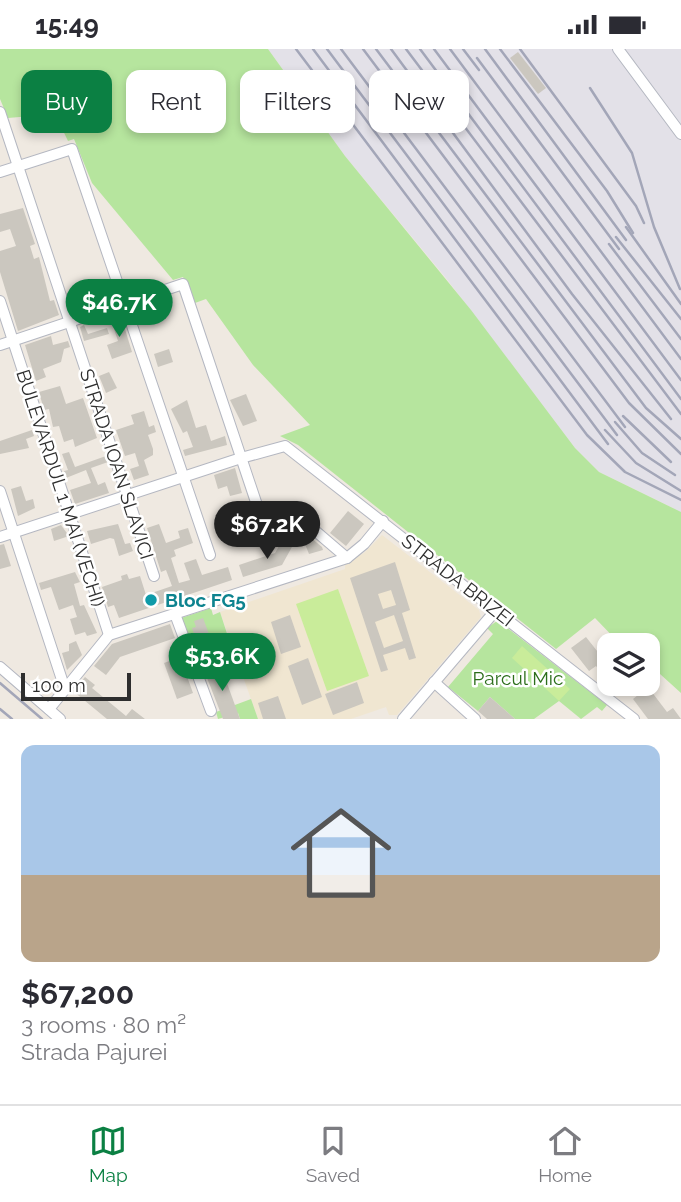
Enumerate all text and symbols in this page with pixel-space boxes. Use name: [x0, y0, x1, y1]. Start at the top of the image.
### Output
text: 15:49: [35, 10, 99, 40]
chip: Buy: [21, 70, 112, 133]
chip: Rent: [126, 70, 226, 133]
chip: Filters: [240, 70, 355, 133]
chip: New: [369, 70, 469, 133]
pin: $46.7K: [62, 279, 176, 339]
text: $46.7K: [82, 288, 156, 315]
street label: STRADA IOAN SLAVICI: [76, 366, 158, 562]
street label: BULEVARDUL 1 MAI (VECHI): [12, 367, 110, 609]
pin: $67.2K: [210, 501, 324, 561]
text: $67.2K: [230, 510, 304, 537]
street label: STRADA BRIZEI: [397, 529, 519, 631]
place label: Bloc FG5: [165, 589, 246, 611]
marker: Bloc FG5: [143, 592, 159, 608]
pin: $53.6K: [165, 633, 279, 693]
map controls: [597, 633, 660, 696]
button: layers: [597, 633, 660, 696]
text: $53.6K: [185, 642, 259, 669]
park label: Parcul Mic: [473, 667, 563, 689]
scale bar: [21, 670, 131, 702]
text: 100 m: [32, 674, 86, 696]
icon: home: [278, 790, 404, 916]
text: $67,200: [21, 976, 134, 1011]
text: 3 rooms · 80 m²: [21, 1011, 186, 1038]
text: Strada Pajurei: [21, 1038, 168, 1065]
tab: Map: [89, 1122, 128, 1186]
tab: Saved: [306, 1122, 360, 1186]
tab: Home: [538, 1122, 592, 1186]

